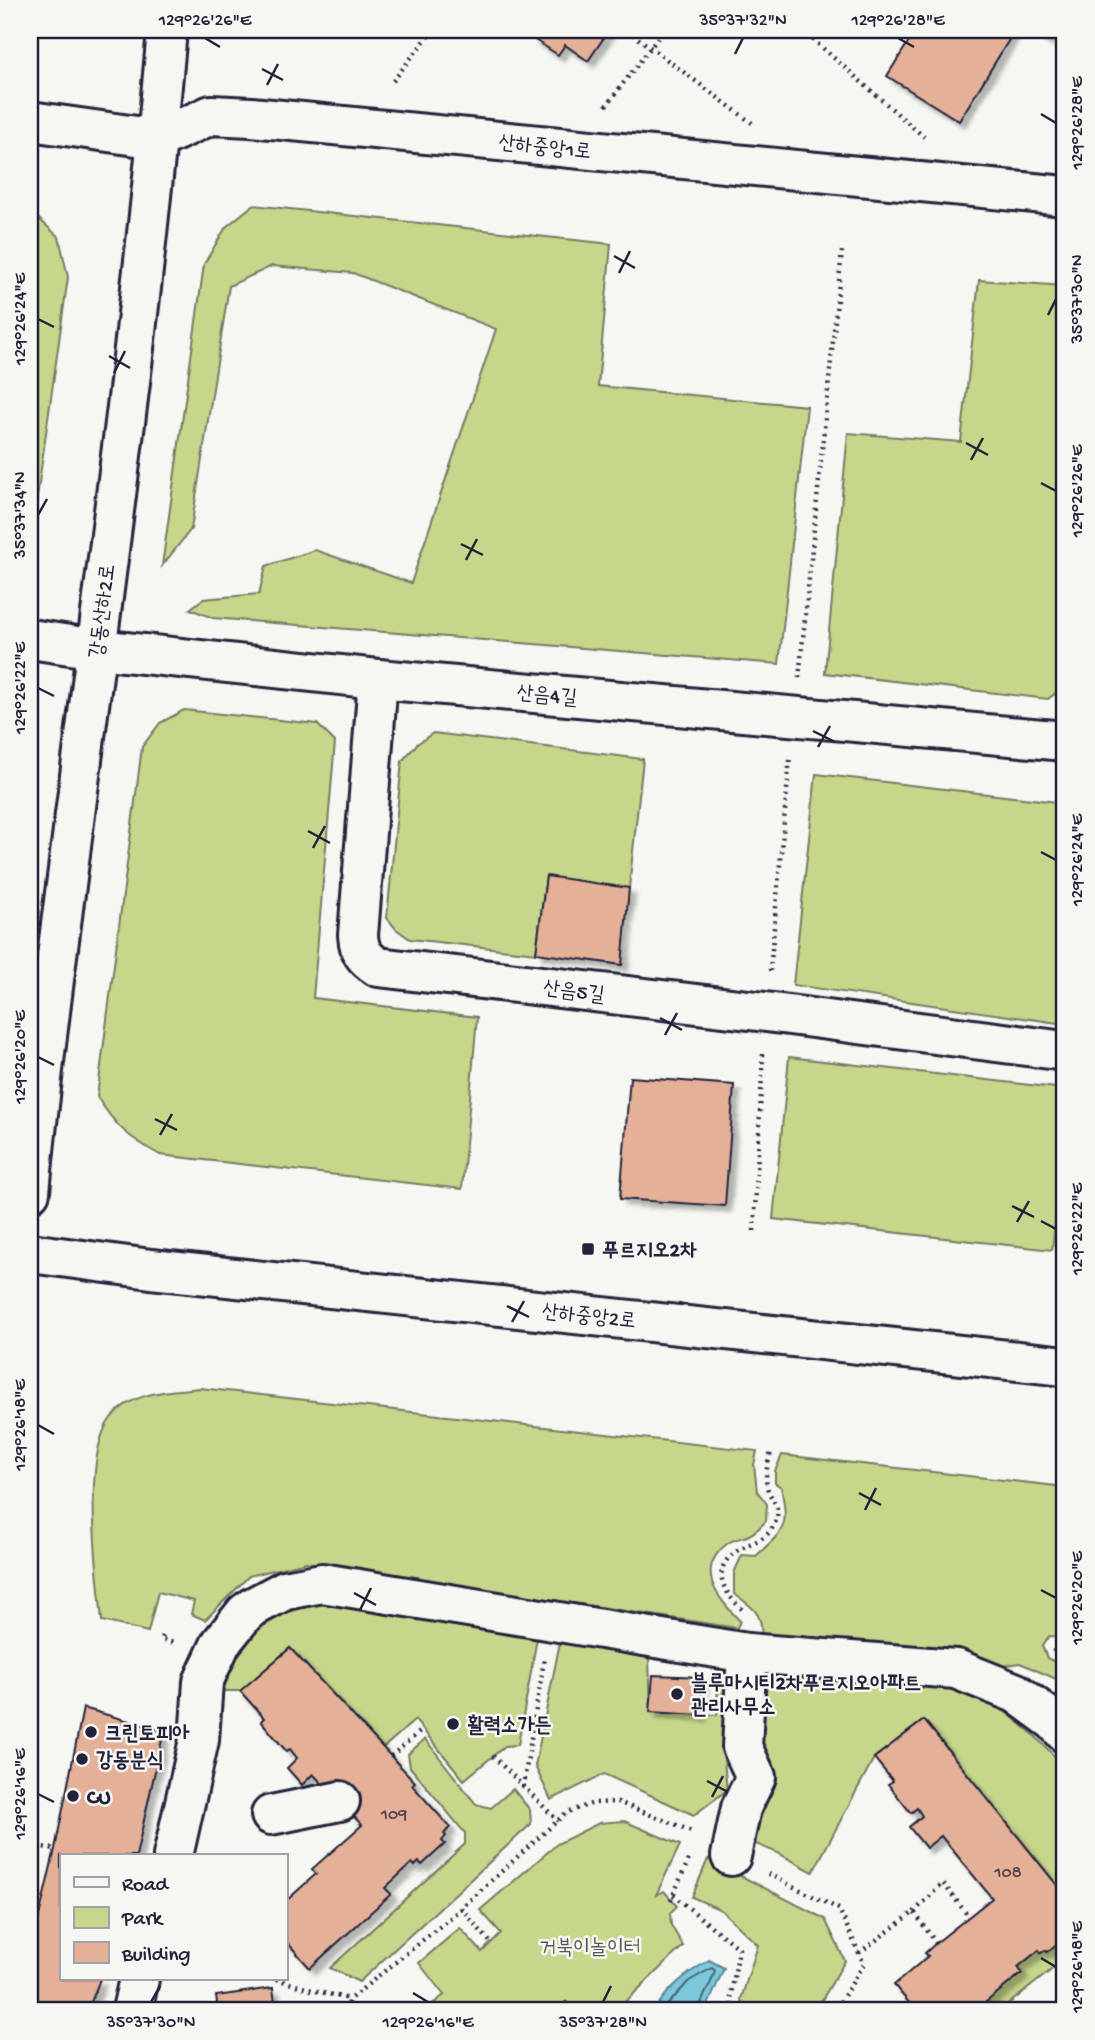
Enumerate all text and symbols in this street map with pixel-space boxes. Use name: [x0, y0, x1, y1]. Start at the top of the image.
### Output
text: 129°26'26"E: [158, 11, 252, 32]
text: 35°37'32"N: [698, 11, 787, 32]
text: 129°26'28"E: [850, 11, 945, 32]
text: 129°26'28"E: [1068, 76, 1089, 171]
street label: 산하중앙1로: [497, 132, 592, 167]
text: 35°37'30"N: [1068, 255, 1089, 344]
text: 129°26'24"E: [11, 272, 32, 366]
text: 129°26'26"E: [1068, 444, 1089, 538]
text: 35°37'34"N: [11, 471, 32, 560]
street label: 강동산하2로: [86, 563, 123, 660]
text: 129°26'22"E: [11, 641, 32, 735]
street label: 산음4길: [515, 682, 578, 713]
text: 129°26'24"E: [1068, 813, 1089, 907]
street label: 산음5길: [541, 977, 606, 1010]
text: 129°26'20"E: [11, 1009, 32, 1105]
text: 129°26'22"E: [1068, 1182, 1089, 1276]
place label: 푸르지오2차: [602, 1240, 697, 1265]
marker: 푸르지오2차: [580, 1241, 596, 1257]
street label: 산하중앙2로: [540, 1301, 637, 1336]
text: 129°26'18"E: [11, 1378, 32, 1472]
text: 129°26'20"E: [1068, 1550, 1089, 1646]
place label: 블루마시티2차푸르지오아파트 관리사무소: [691, 1672, 921, 1722]
marker: 블루마시티2차푸르지오아파트 관리사무소: [669, 1686, 685, 1702]
place label: 활력소가든: [467, 1714, 552, 1740]
marker: 활력소가든: [445, 1716, 461, 1732]
place label: 크린토피아: [105, 1723, 190, 1748]
marker: 크린토피아: [83, 1724, 99, 1740]
text: 129°26'16"E: [11, 1748, 32, 1840]
place label: 강동분식: [96, 1750, 164, 1775]
marker: 강동분식: [74, 1751, 90, 1767]
place label: CU: [86, 1787, 111, 1812]
marker: CU: [65, 1788, 81, 1804]
house number: 109: [380, 1805, 407, 1826]
legend: [60, 1854, 287, 1980]
house number: 108: [993, 1863, 1022, 1884]
text: Road: [122, 1874, 170, 1899]
text: Park: [121, 1908, 165, 1933]
text: 129°26'18"E: [1068, 1920, 1089, 2014]
park label: 거북이놀이터: [539, 1937, 641, 1962]
text: Building: [121, 1944, 191, 1969]
text: 35°37'30"N: [106, 2013, 195, 2034]
text: 129°26'16"E: [382, 2013, 474, 2034]
text: 35°37'28"N: [558, 2013, 647, 2034]

